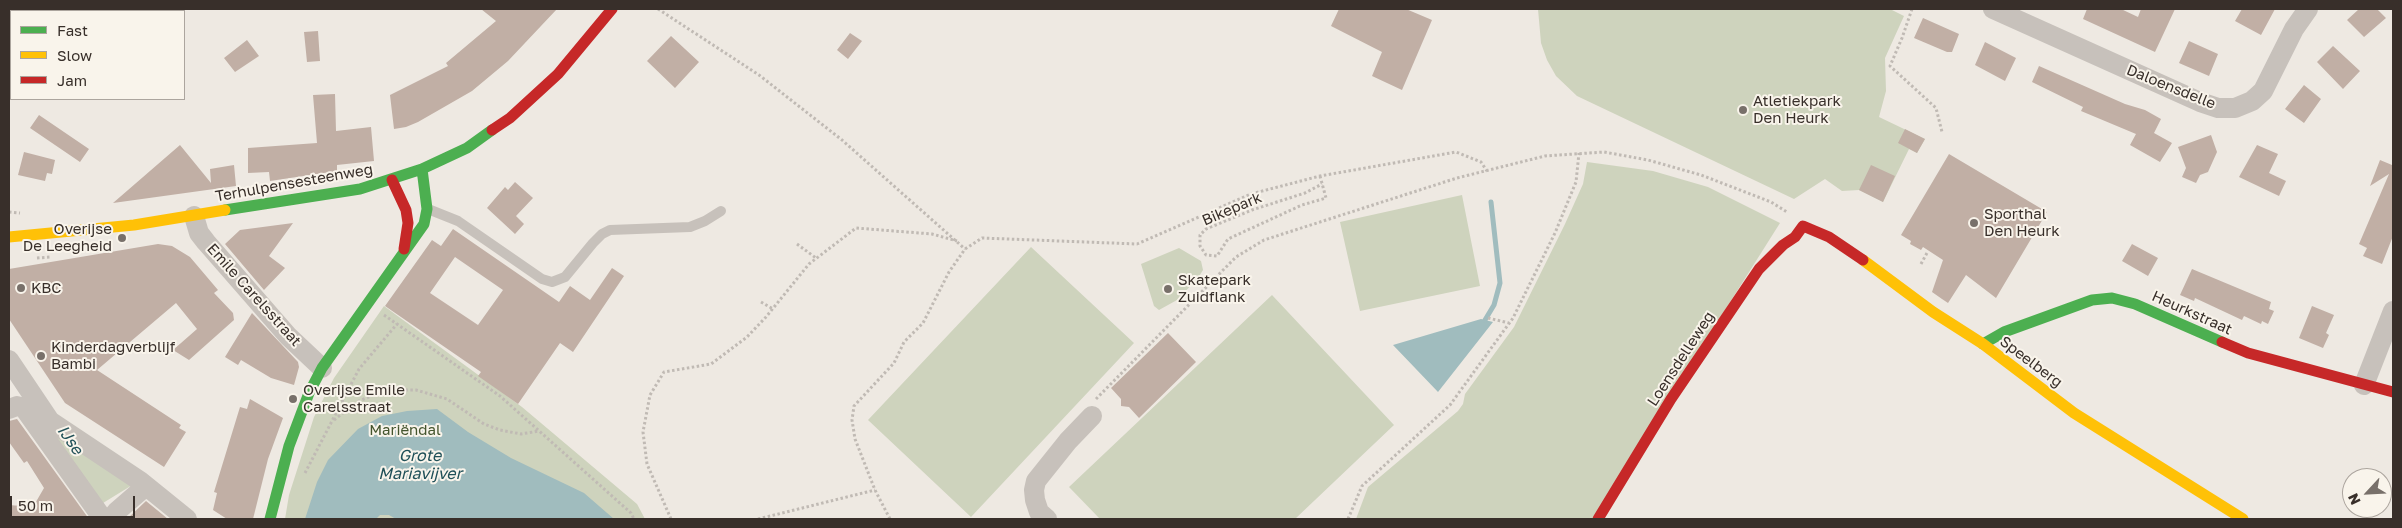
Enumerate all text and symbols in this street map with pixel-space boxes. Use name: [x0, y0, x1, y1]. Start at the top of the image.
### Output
legend: [10, 10, 185, 100]
text: Fast: [57, 21, 88, 39]
text: Slow: [57, 46, 92, 64]
street label: Daloensdelle: [2124, 61, 2218, 113]
text: Jam: [57, 71, 87, 89]
place label: Atletiekpark Den Heurk: [1753, 92, 1841, 127]
marker: Atletiekpark Den Heurk: [1737, 104, 1749, 116]
street label: Terhulpensesteenweg: [214, 160, 374, 206]
street label: Bikepark: [1200, 188, 1264, 230]
place label: Sporthal Den Heurk: [1984, 205, 2060, 240]
marker: Sporthal Den Heurk: [1968, 217, 1980, 229]
place label: Overijse De Leegheid: [23, 220, 112, 255]
marker: Overijse De Leegheid: [116, 232, 128, 244]
street label: Emile Carelsstraat: [203, 240, 305, 350]
place label: Skatepark Zuidflank: [1178, 271, 1251, 306]
place label: KBC: [31, 279, 62, 297]
marker: KBC: [15, 282, 27, 294]
marker: Skatepark Zuidflank: [1162, 283, 1174, 295]
street label: Heurkstraat: [2149, 287, 2235, 339]
street label: Loensdelleweg: [1644, 308, 1718, 410]
street label: Speelberg: [1996, 333, 2066, 391]
place label: Kinderdagverblijf Bambi: [51, 338, 175, 373]
marker: Kinderdagverblijf Bambi: [35, 350, 47, 362]
place label: Overijse Emile Carelsstraat: [303, 381, 405, 416]
marker: Overijse Emile Carelsstraat: [287, 393, 299, 405]
park label: Mariëndal: [369, 421, 441, 439]
water label: IJse: [53, 422, 87, 458]
water label: Grote Mariavijver: [378, 446, 462, 484]
north arrow: [2342, 468, 2392, 518]
scale bar: [12, 486, 138, 518]
text: N: [2344, 491, 2364, 508]
text: 50 m: [18, 496, 53, 514]

